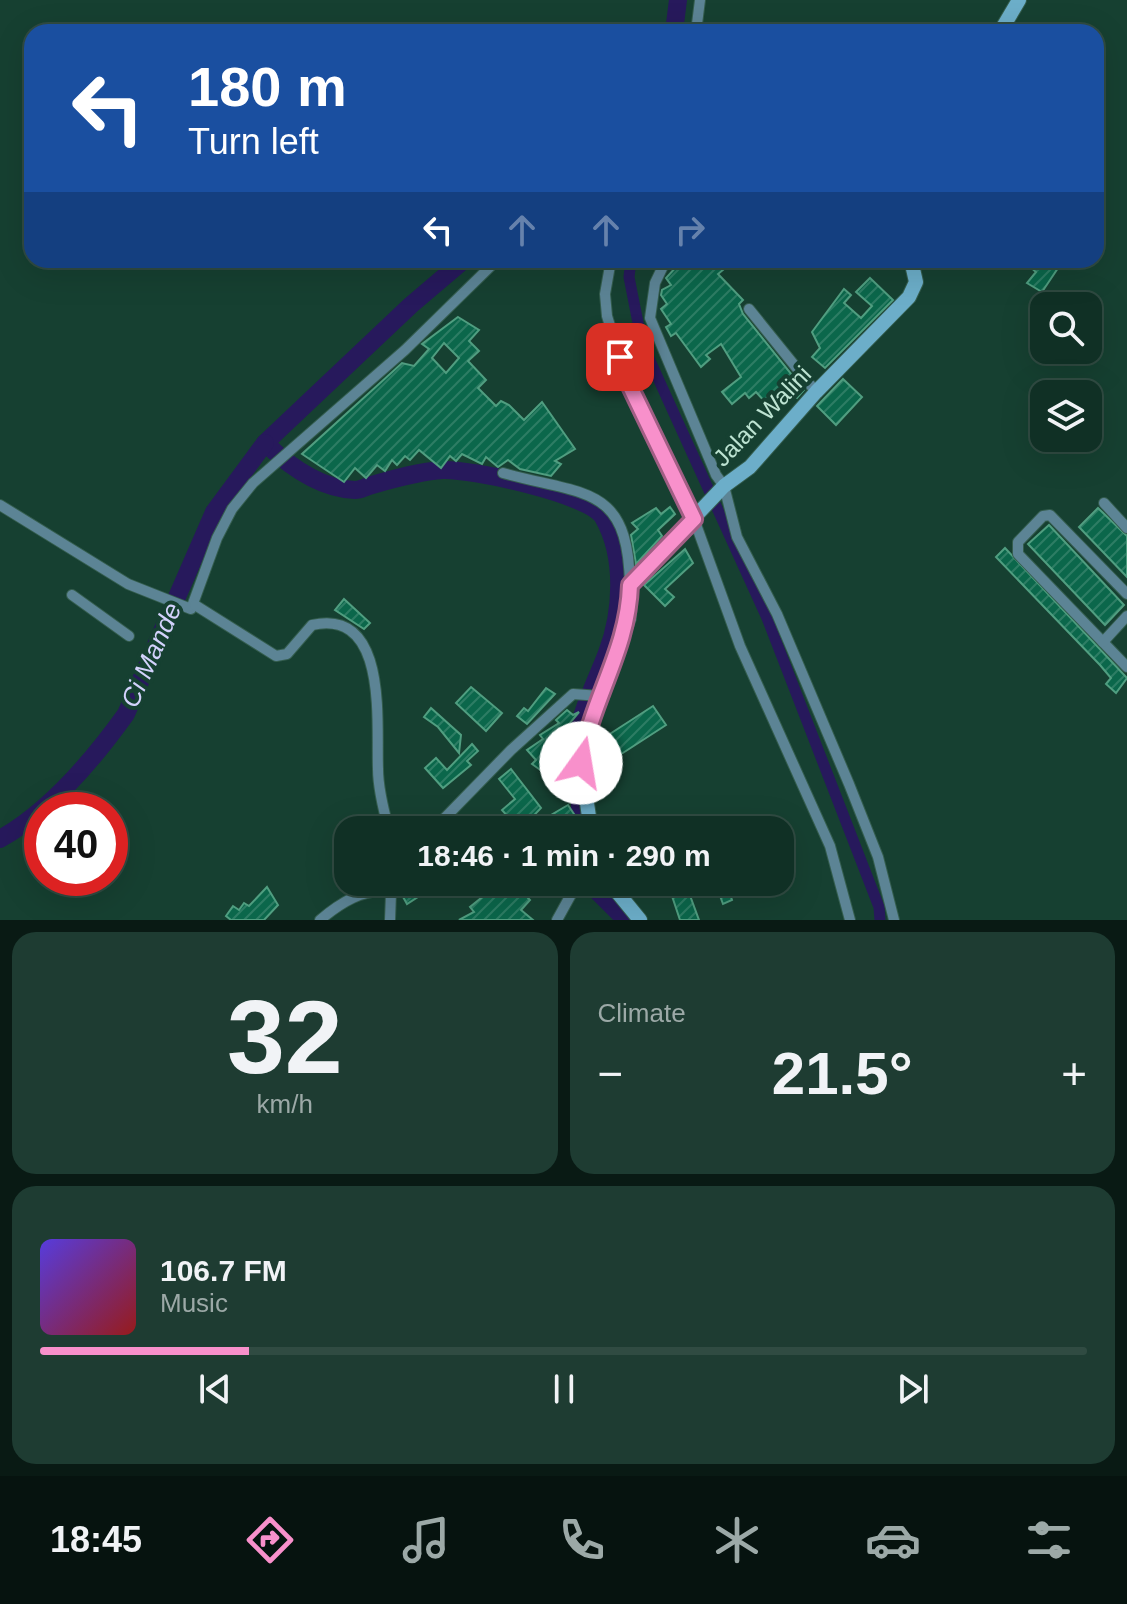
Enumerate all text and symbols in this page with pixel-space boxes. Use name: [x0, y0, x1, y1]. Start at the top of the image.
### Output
text: 180 m: [188, 55, 347, 118]
icon: left: [56, 56, 160, 160]
text: Turn left: [188, 121, 319, 162]
icon: left: [416, 208, 460, 252]
icon: ahead: [500, 208, 544, 252]
icon: ahead: [584, 208, 628, 252]
icon: right: [668, 208, 712, 252]
map controls: [1030, 292, 1102, 452]
button: search: [1030, 292, 1102, 364]
pin: [586, 323, 654, 391]
icon: arrive: [598, 335, 642, 379]
street label: Jalan Walini: [708, 360, 816, 472]
button: layers: [1030, 380, 1102, 452]
water label: Ci Mande: [115, 598, 187, 712]
position arrow: [539, 721, 623, 805]
speed limit sign: 40: [24, 792, 128, 896]
text: 18:46 · 1 min · 290 m: [417, 839, 711, 872]
text: 32: [227, 979, 343, 1095]
text: Climate: [598, 998, 686, 1028]
text: 21.5°: [772, 1040, 913, 1107]
text: −: [598, 1049, 623, 1098]
text: +: [1061, 1049, 1087, 1098]
text: km/h: [257, 1089, 313, 1119]
text: 106.7 FM: [160, 1254, 287, 1287]
text: Music: [160, 1288, 228, 1318]
icon: previous: [193, 1367, 237, 1411]
icon: pause: [542, 1367, 586, 1411]
icon: next: [891, 1367, 935, 1411]
icon: directions: [242, 1512, 298, 1568]
icon: music: [398, 1512, 454, 1568]
icon: phone: [554, 1512, 610, 1568]
icon: climate: [709, 1512, 765, 1568]
icon: car: [865, 1512, 921, 1568]
icon: filters: [1021, 1512, 1077, 1568]
text: 18:45: [50, 1519, 142, 1560]

